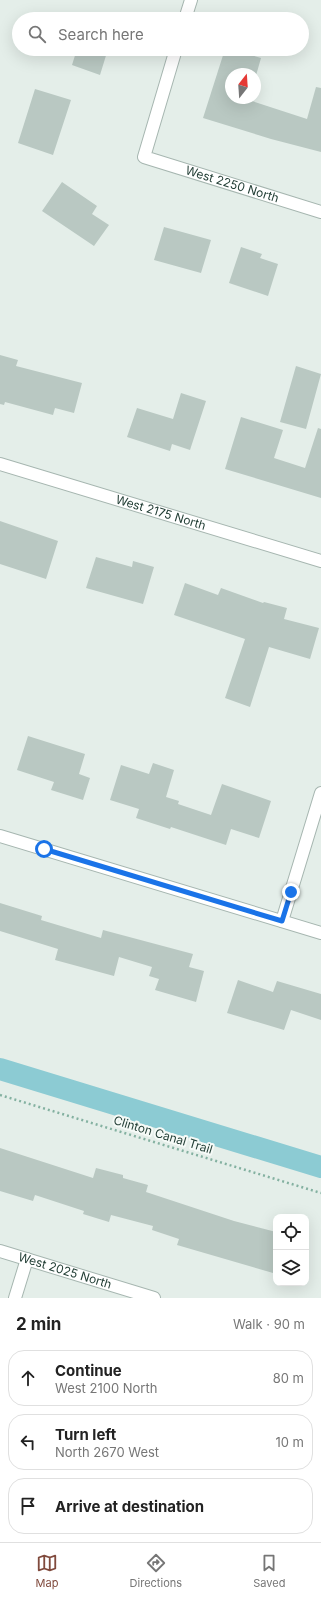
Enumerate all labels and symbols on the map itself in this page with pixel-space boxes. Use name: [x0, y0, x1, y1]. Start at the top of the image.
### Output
north arrow: [225, 68, 261, 104]
street label: West 2250 North: [184, 162, 281, 205]
street label: West 2175 North: [114, 491, 208, 533]
route start: [35, 840, 53, 858]
route end: [282, 883, 300, 901]
street label: Clinton Canal Trail: [112, 1112, 215, 1157]
street label: West 2025 North: [17, 1249, 114, 1292]

